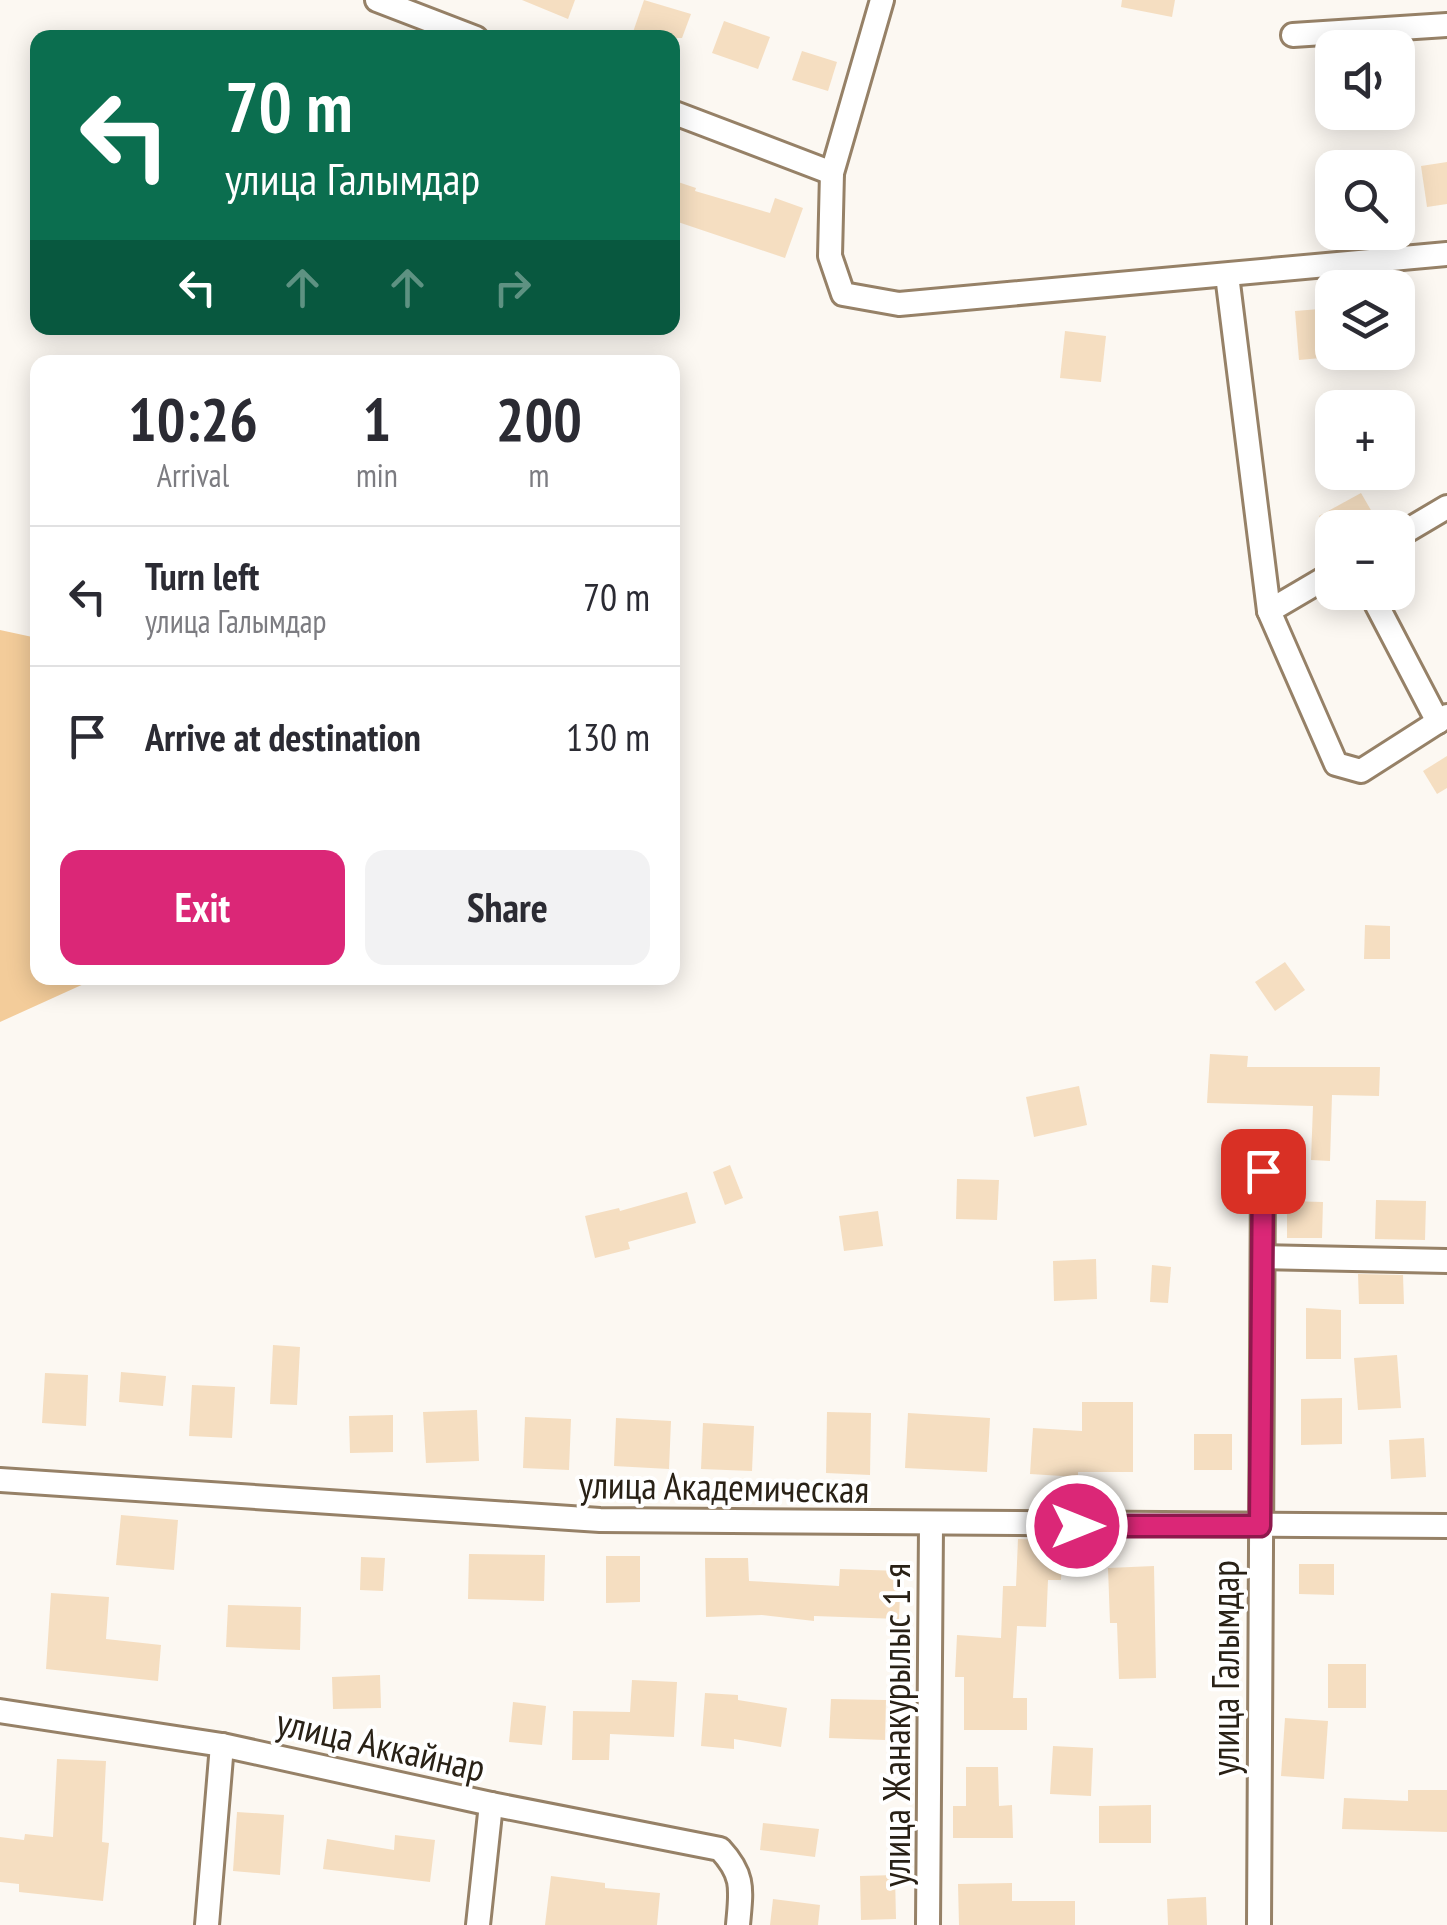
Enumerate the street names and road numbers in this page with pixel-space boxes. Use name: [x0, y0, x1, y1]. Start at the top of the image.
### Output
street label: улица Академическая: [578, 1459, 870, 1513]
street label: улица Галымдар: [1200, 1560, 1249, 1776]
street label: улица Жанакурылыс 1-я: [871, 1563, 920, 1887]
street label: улица Аккайнар: [272, 1696, 490, 1792]

